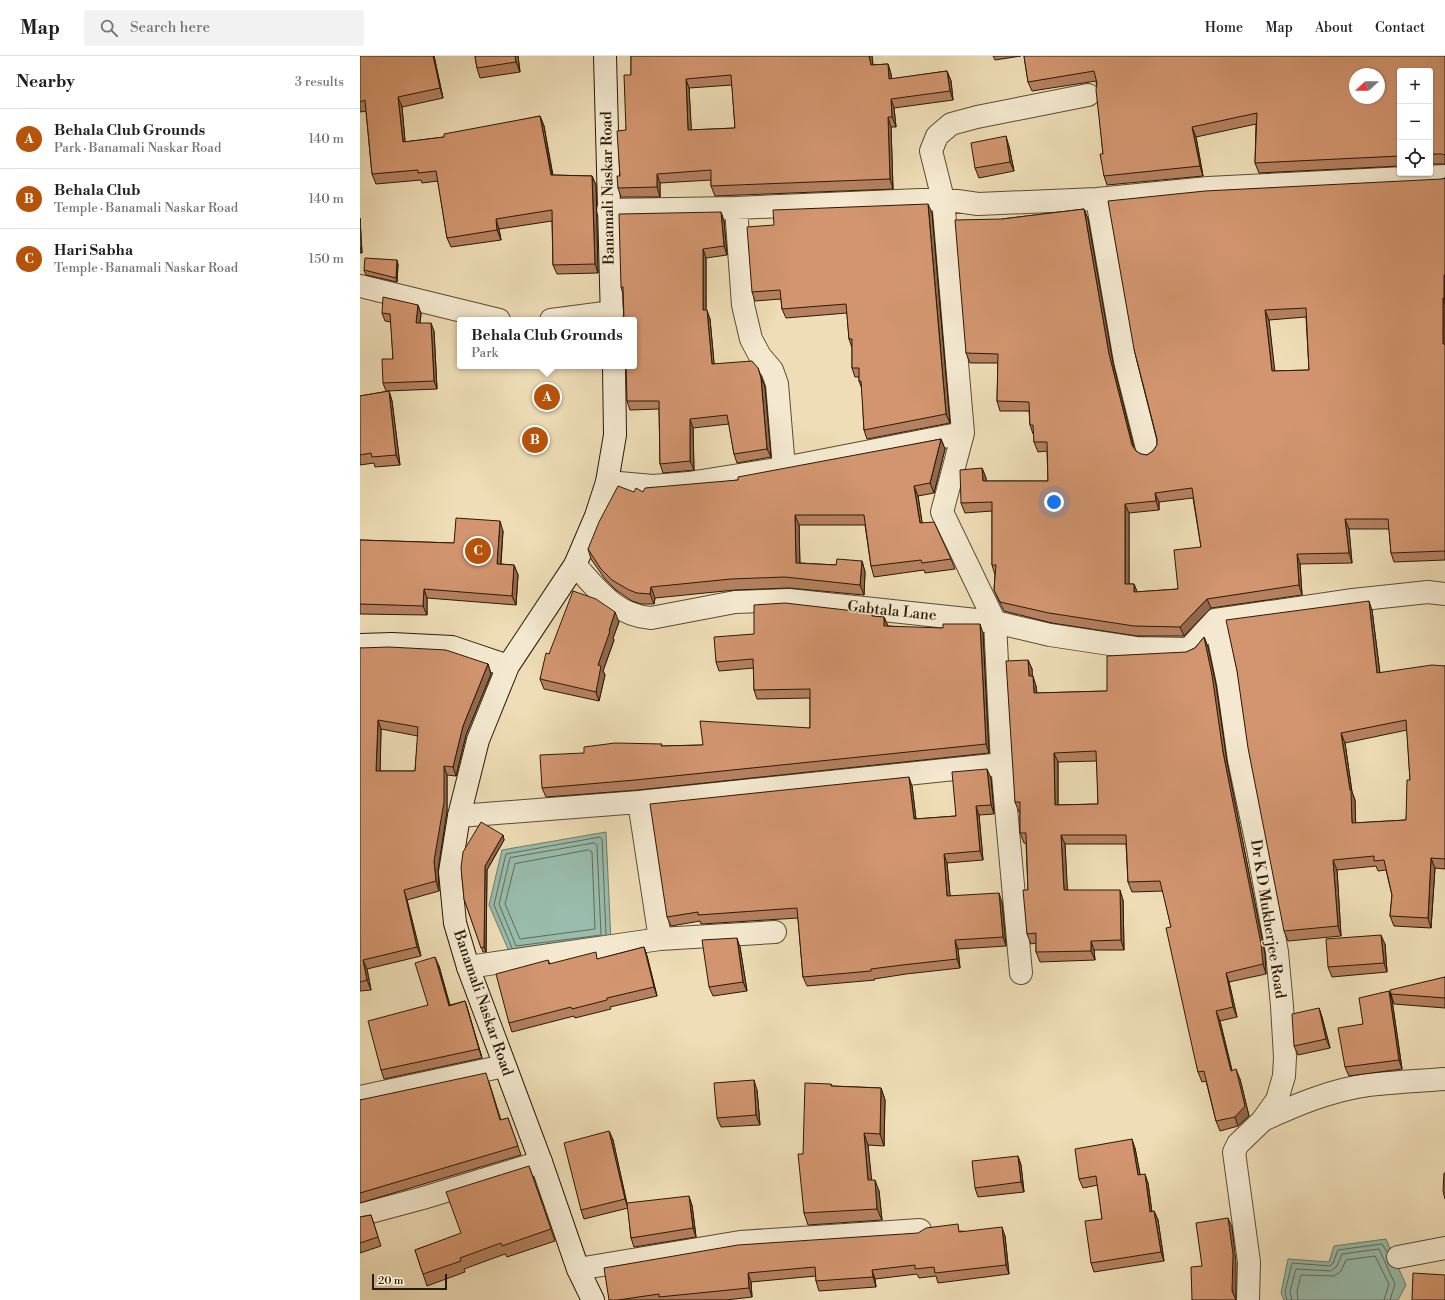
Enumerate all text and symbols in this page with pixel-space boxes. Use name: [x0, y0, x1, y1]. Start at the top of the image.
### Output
search box: [84, 10, 364, 46]
text: Map: [20, 16, 60, 40]
icon: search: [98, 17, 120, 39]
text: Search here: [130, 18, 210, 37]
text: Home: [1205, 19, 1243, 37]
text: Map: [1265, 19, 1293, 37]
text: About: [1315, 19, 1353, 37]
text: Contact: [1375, 19, 1425, 37]
north arrow: [1349, 68, 1385, 104]
map controls: [1397, 68, 1433, 176]
button: +: [1397, 68, 1433, 104]
text: Nearby: [16, 71, 75, 93]
text: 3 results: [295, 74, 344, 90]
button: −: [1397, 104, 1433, 140]
street label: Banamali Naskar Road: [597, 111, 619, 266]
text: Behala Club Grounds: [54, 121, 205, 140]
text: A: [24, 131, 34, 147]
text: 140 m: [308, 131, 344, 147]
text: Park · Banamali Naskar Road: [54, 140, 221, 156]
button: locate: [1397, 140, 1433, 176]
text: Behala Club: [54, 181, 140, 200]
text: B: [24, 191, 34, 207]
text: 140 m: [308, 191, 344, 207]
text: Temple · Banamali Naskar Road: [54, 200, 238, 216]
text: Hari Sabha: [54, 241, 133, 260]
text: C: [24, 251, 34, 267]
text: 150 m: [309, 251, 344, 267]
text: Temple · Banamali Naskar Road: [54, 260, 238, 276]
popup: [457, 317, 637, 369]
text: Behala Club Grounds: [471, 326, 623, 345]
text: Park: [471, 345, 498, 361]
pin: A: [534, 382, 560, 412]
pin: B: [522, 425, 548, 455]
your location: [1044, 492, 1064, 512]
pin: C: [465, 536, 491, 566]
street label: Gabtala Lane: [847, 597, 937, 625]
street label: Dr K D Mukherjee Road: [1246, 838, 1290, 1000]
street label: Banamali Naskar Road: [449, 927, 517, 1079]
scale bar: [372, 1272, 447, 1291]
text: 20 m: [378, 1274, 403, 1288]

